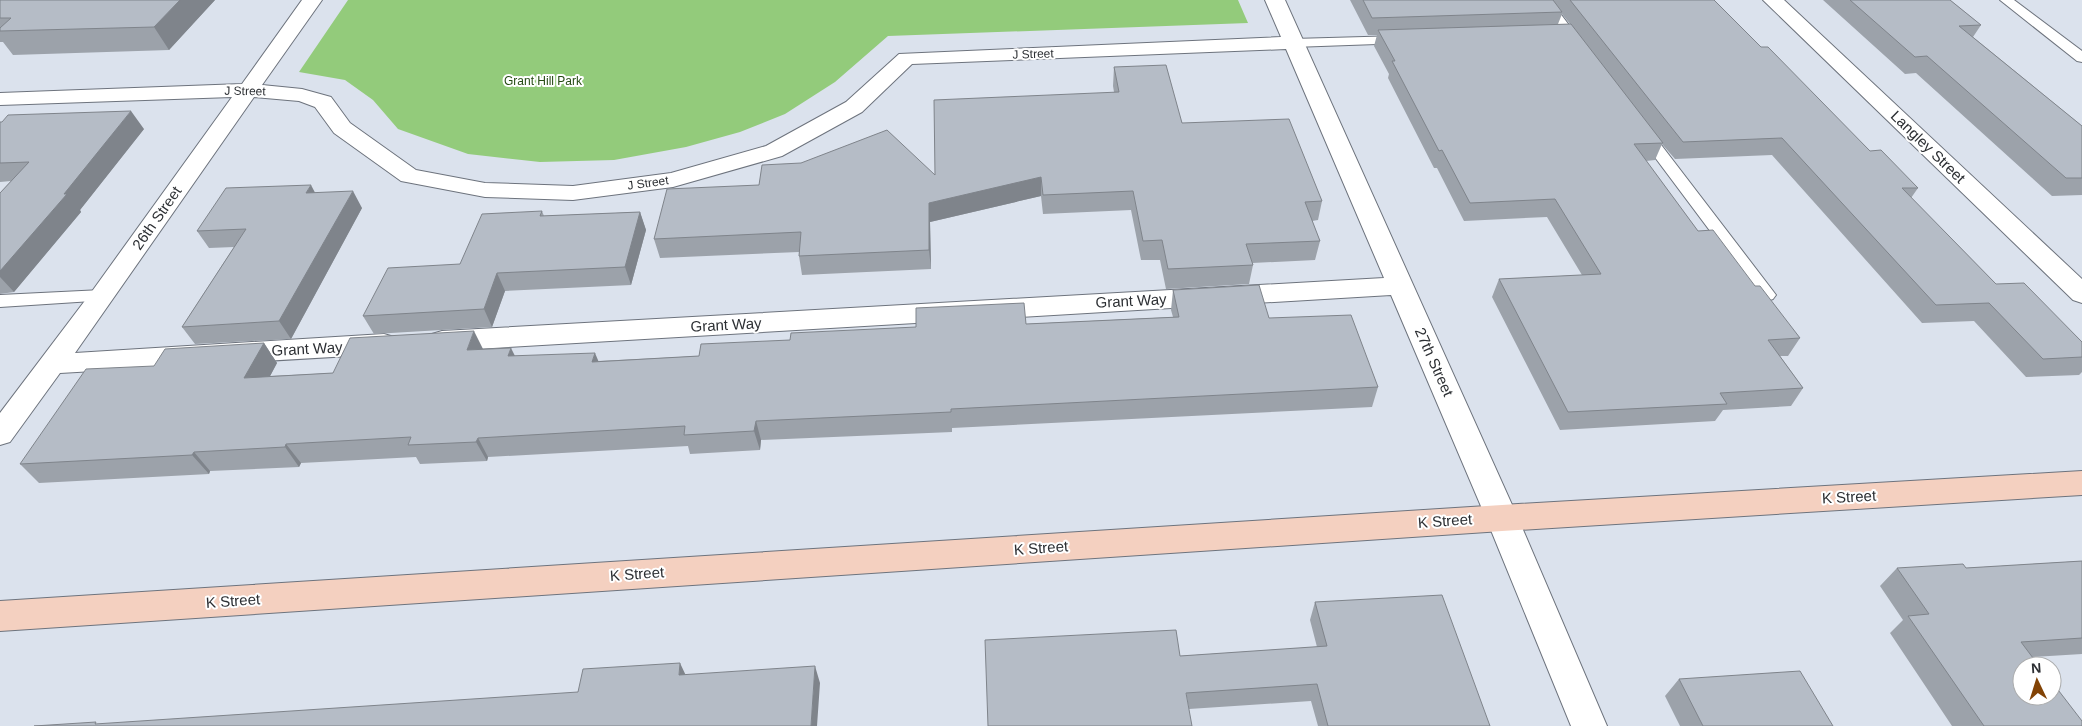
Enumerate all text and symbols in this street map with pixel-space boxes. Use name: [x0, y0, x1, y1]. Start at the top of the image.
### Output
street label: J Street: [1012, 46, 1055, 62]
park label: Grant Hill Park: [504, 74, 583, 88]
street label: J Street: [224, 84, 266, 98]
street label: Langley Street: [1888, 107, 1970, 187]
street label: J Street: [627, 173, 670, 193]
street label: 26th Street: [129, 182, 185, 253]
street label: Grant Way: [1095, 290, 1167, 311]
street label: Grant Way: [690, 314, 762, 335]
street label: 27th Street: [1412, 325, 1457, 400]
street label: Grant Way: [271, 338, 343, 359]
street label: K Street: [1821, 487, 1877, 506]
street label: K Street: [1417, 510, 1473, 531]
street label: K Street: [1013, 537, 1069, 558]
street label: K Street: [609, 563, 665, 584]
street label: K Street: [205, 590, 261, 611]
north arrow: [2012, 656, 2062, 706]
text: N: [2030, 660, 2042, 676]

